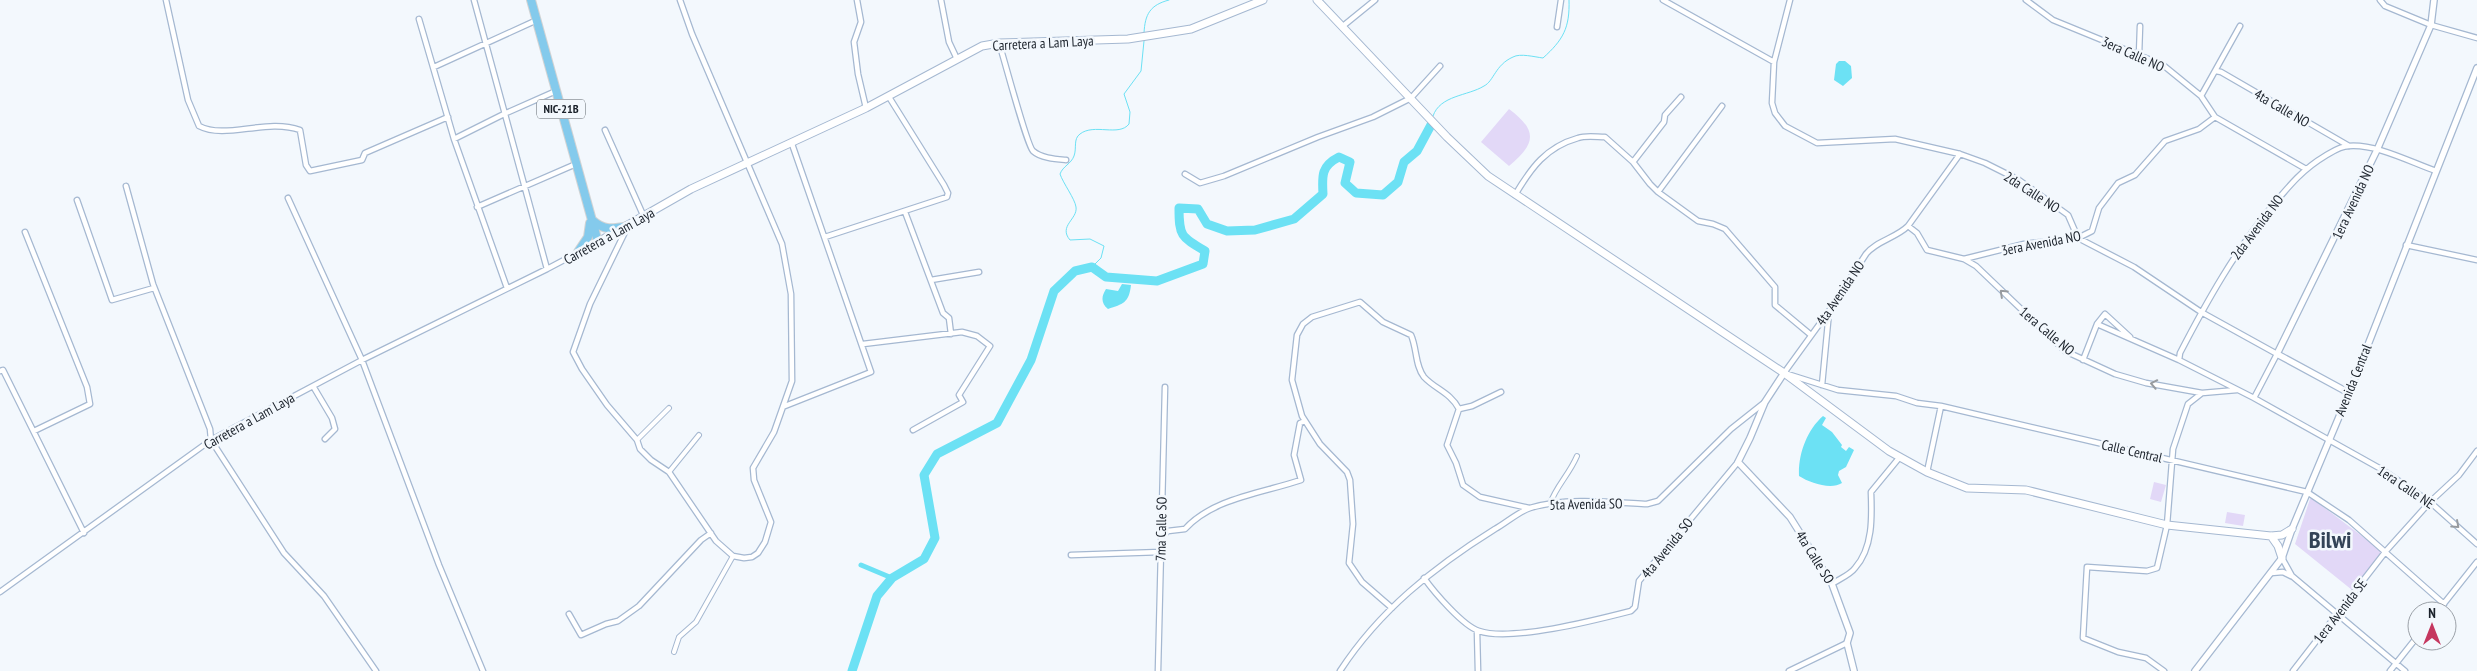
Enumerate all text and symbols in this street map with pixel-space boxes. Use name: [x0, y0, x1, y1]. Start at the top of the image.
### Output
street label: Carretera a Lam Laya: [992, 31, 1094, 55]
street label: 3era Calle NO: [2099, 32, 2167, 76]
street label: 4ta Calle NO: [2251, 85, 2313, 131]
road number: NIC-21B: [537, 100, 585, 118]
street label: 1era Avenida NO: [2328, 161, 2378, 242]
street label: 2da Calle NO: [2001, 167, 2064, 217]
street label: 2da Avenida NO: [2227, 191, 2288, 263]
street label: Carretera a Lam Laya: [560, 204, 658, 268]
street label: 3era Avenida NO: [2000, 226, 2083, 260]
street label: 4ta Avenida NO: [1812, 257, 1869, 329]
one-way arrow: [2000, 290, 2009, 299]
street label: 1era Calle NO: [2016, 303, 2079, 360]
street label: Avenida Central: [2330, 341, 2376, 418]
one-way arrow: [2149, 380, 2158, 390]
street label: Carretera a Lam Laya: [200, 389, 298, 453]
street label: Calle Central: [2100, 435, 2165, 467]
street label: 1era Calle NE: [2374, 461, 2438, 513]
street label: 5ta Avenida SO: [1549, 494, 1623, 514]
street label: 7ma Calle SO: [1151, 496, 1171, 561]
street label: 4ta Avenida SO: [1637, 514, 1697, 582]
one-way arrow: [2450, 519, 2459, 528]
district label: Bilwi: [2309, 524, 2351, 555]
street label: 4ta Calle SO: [1792, 527, 1839, 587]
street label: 1era Avenida SE: [2309, 575, 2371, 647]
north arrow: [2407, 601, 2457, 651]
text: N: [2428, 604, 2436, 622]

